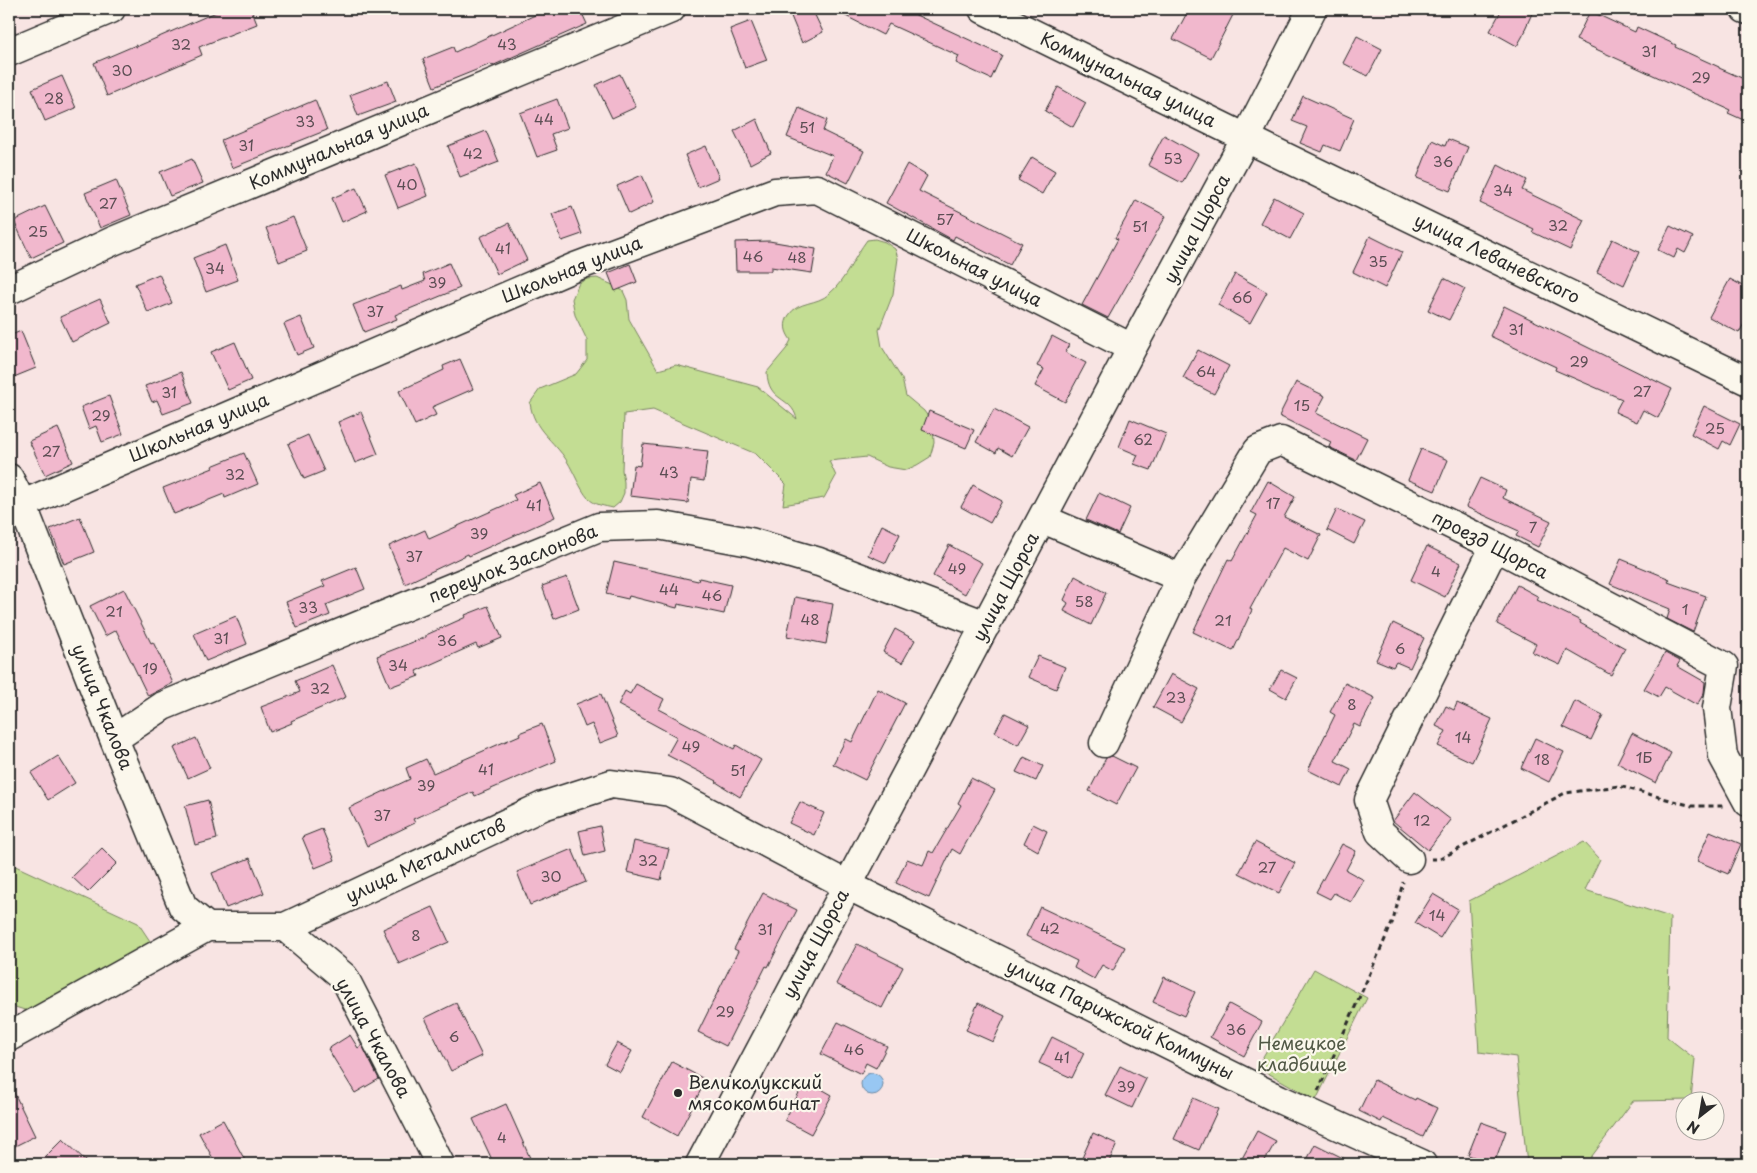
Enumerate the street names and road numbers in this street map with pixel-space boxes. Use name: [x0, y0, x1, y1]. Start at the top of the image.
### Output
street label: Коммунальная улица: [1036, 24, 1222, 133]
street label: Коммунальная улица: [245, 95, 433, 196]
street label: улица Щорса: [1156, 168, 1236, 288]
street label: улица Леваневского: [1410, 206, 1585, 310]
street label: Школьная улица: [902, 221, 1048, 313]
street label: Школьная улица: [497, 228, 646, 309]
street label: Школьная улица: [124, 385, 273, 468]
street label: проезд Щорса: [1428, 503, 1554, 585]
street label: переулок Заслонова: [424, 516, 602, 609]
street label: улица Щорса: [965, 526, 1045, 646]
street label: улица Чкалова: [66, 639, 141, 774]
street label: улица Металлистов: [341, 811, 510, 909]
street label: улица Щорса: [775, 883, 855, 1003]
street label: улица Парижской Коммуны: [1002, 952, 1239, 1086]
street label: улица Чкалова: [330, 972, 419, 1103]

